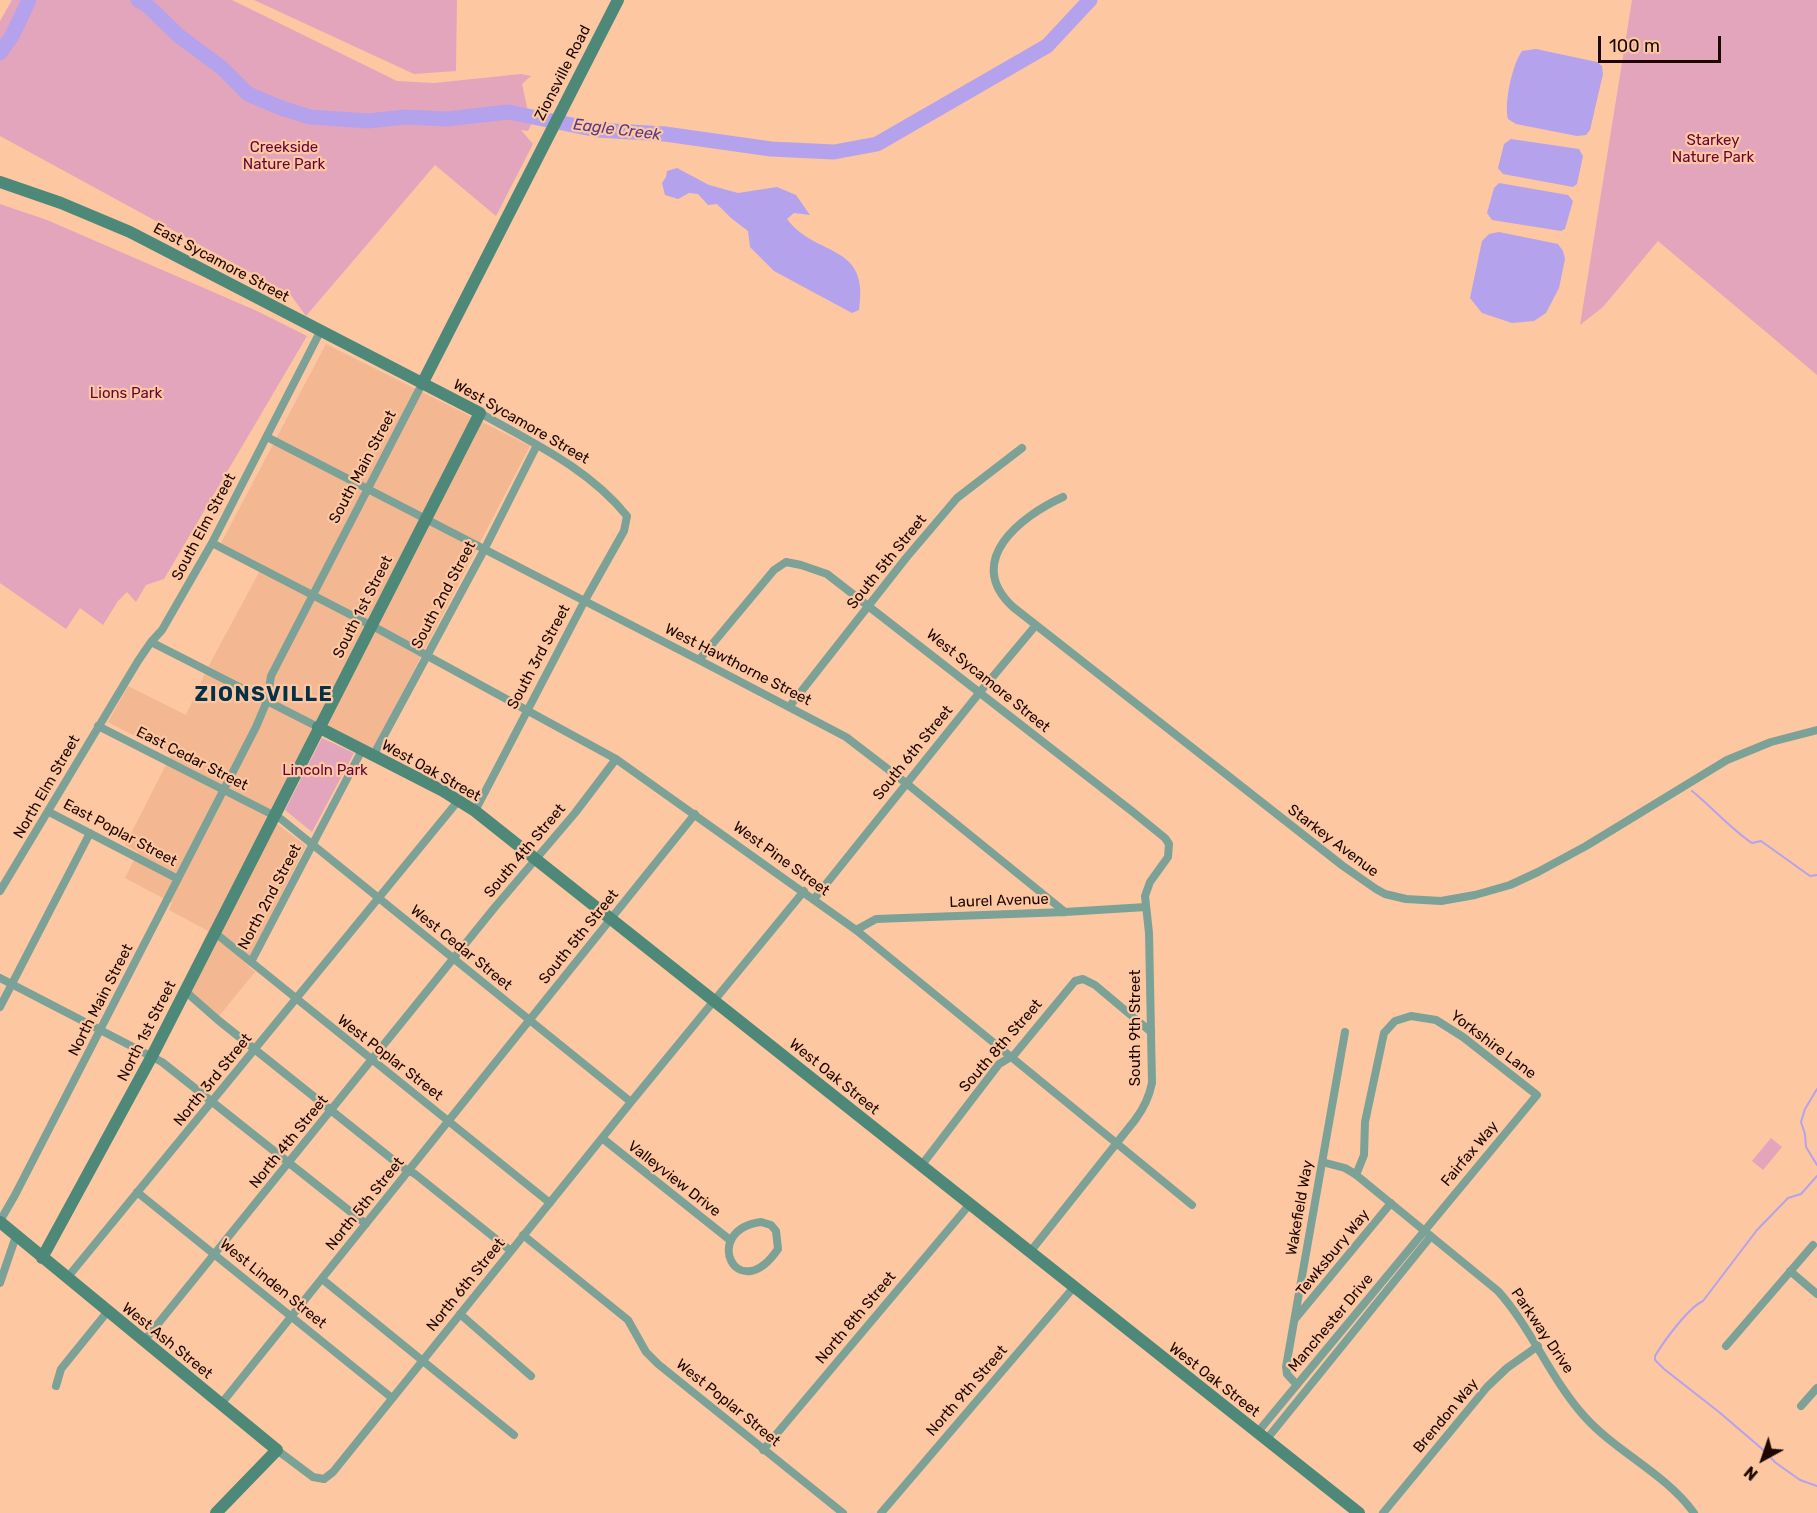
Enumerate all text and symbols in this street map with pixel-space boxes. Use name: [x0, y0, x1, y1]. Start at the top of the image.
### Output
street label: Zionsville Road: [531, 22, 595, 124]
scale bar: [1601, 24, 1724, 62]
text: 100 m: [1609, 35, 1660, 57]
water label: Eagle Creek: [572, 115, 662, 145]
park label: Starkey Nature Park: [1672, 132, 1754, 167]
park label: Creekside Nature Park: [243, 139, 325, 174]
street label: East Sycamore Street: [150, 220, 292, 306]
street label: West Sycamore Street: [450, 376, 592, 468]
park label: Lions Park: [90, 385, 162, 403]
street label: South Main Street: [326, 407, 400, 527]
street label: South Elm Street: [168, 470, 240, 584]
street label: South 5th Street: [843, 511, 931, 613]
street label: South 2nd Street: [408, 538, 480, 652]
street label: South 1st Street: [329, 553, 397, 661]
street label: South 3rd Street: [504, 601, 574, 713]
street label: West Hawthorne Street: [662, 620, 814, 710]
street label: West Sycamore Street: [922, 626, 1054, 736]
district label: ZIONSVILLE: [195, 682, 333, 708]
street label: South 6th Street: [869, 702, 957, 804]
street label: East Cedar Street: [133, 723, 251, 795]
street label: North Elm Street: [10, 732, 84, 842]
street label: West Oak Street: [378, 736, 484, 806]
park label: Lincoln Park: [282, 762, 368, 780]
street label: East Poplar Street: [60, 795, 180, 871]
street label: South 4th Street: [481, 800, 569, 902]
street label: Starkey Avenue: [1284, 801, 1382, 881]
street label: West Pine Street: [729, 818, 833, 900]
street label: North 2nd Street: [235, 841, 305, 953]
street label: South 5th Street: [535, 886, 623, 988]
street label: Laurel Avenue: [949, 890, 1049, 912]
street label: West Cedar Street: [407, 901, 515, 995]
street label: North Main Street: [65, 941, 137, 1059]
street label: South 9th Street: [1127, 970, 1145, 1086]
street label: North 1st Street: [114, 978, 180, 1084]
street label: South 8th Street: [956, 996, 1046, 1096]
street label: Yorkshire Lane: [1447, 1007, 1539, 1083]
street label: West Poplar Street: [334, 1011, 446, 1105]
street label: North 3rd Street: [170, 1030, 256, 1130]
street label: West Oak Street: [785, 1035, 883, 1119]
street label: North 4th Street: [246, 1092, 332, 1192]
street label: Fairfax Way: [1437, 1118, 1503, 1190]
street label: Valleyview Drive: [624, 1137, 724, 1221]
street label: North 5th Street: [322, 1154, 408, 1254]
street label: Wakefield Way: [1283, 1159, 1317, 1257]
street label: Tewksbury Way: [1293, 1206, 1373, 1300]
street label: North 6th Street: [423, 1235, 509, 1335]
street label: West Linden Street: [216, 1236, 330, 1332]
street label: North 8th Street: [812, 1268, 900, 1368]
street label: Manchester Drive: [1285, 1270, 1377, 1376]
street label: Parkway Drive: [1507, 1285, 1577, 1377]
street label: West Ash Street: [118, 1299, 216, 1383]
street label: West Oak Street: [1165, 1339, 1263, 1421]
street label: North 9th Street: [923, 1342, 1011, 1440]
street label: West Poplar Street: [672, 1355, 784, 1451]
street label: Brendon Way: [1410, 1375, 1482, 1457]
north arrow: [1733, 1429, 1793, 1489]
text: N: [1741, 1462, 1762, 1484]

